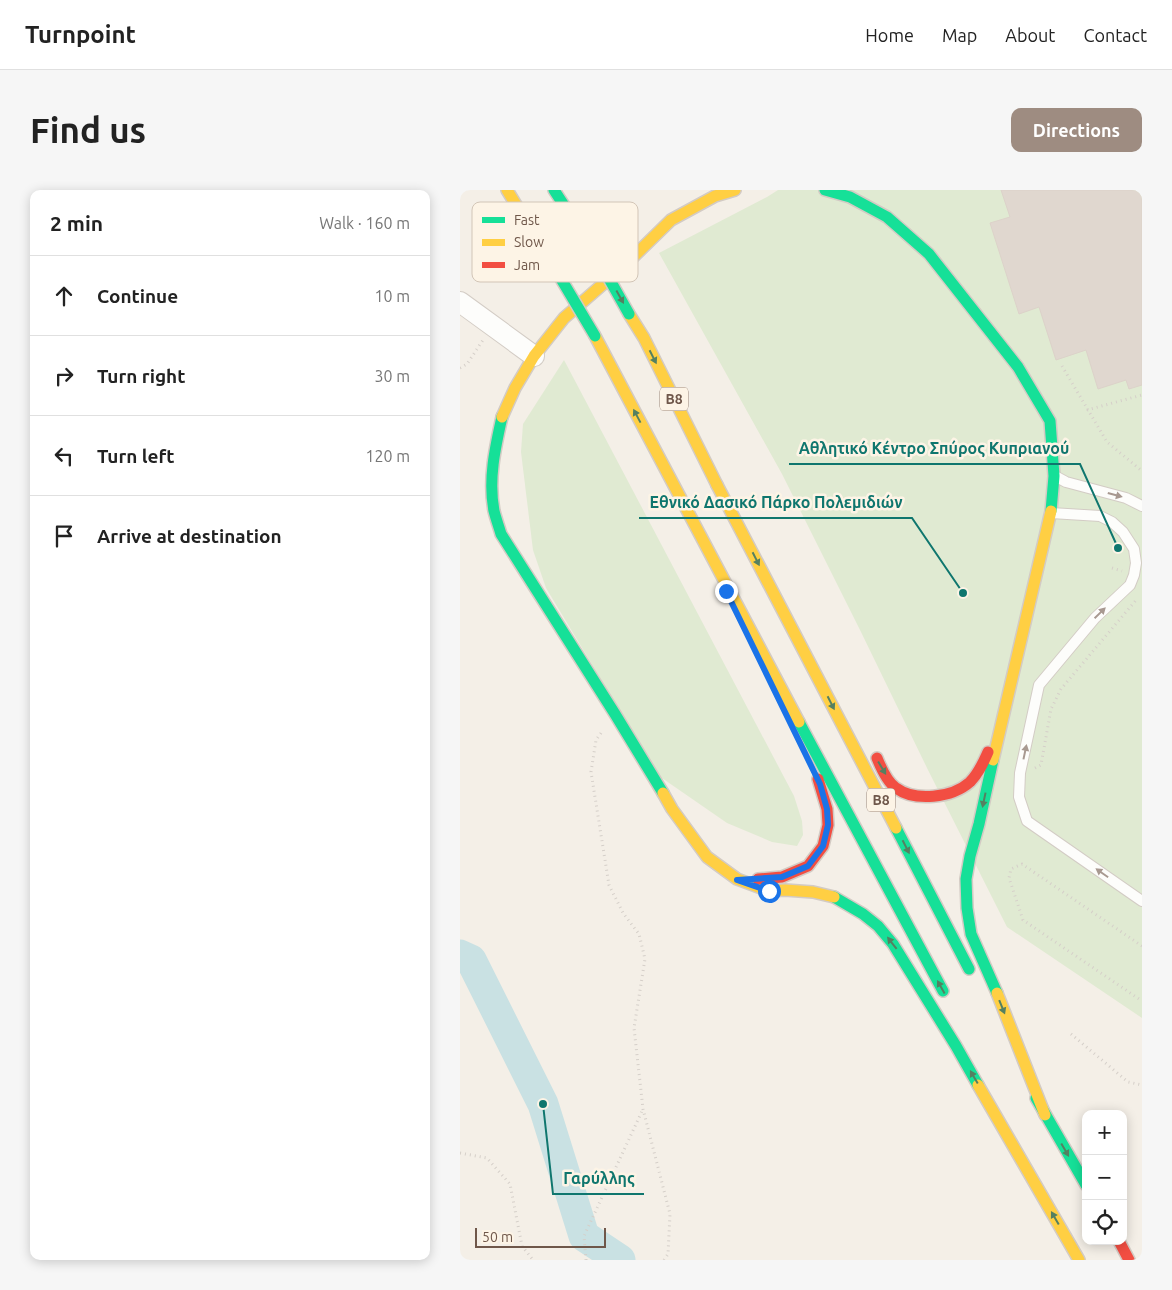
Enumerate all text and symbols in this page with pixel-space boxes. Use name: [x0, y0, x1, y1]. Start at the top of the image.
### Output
text: Turnpoint: [25, 21, 136, 48]
text: Home: [865, 25, 914, 45]
text: Map: [942, 25, 977, 45]
text: About: [1005, 25, 1055, 45]
text: Contact: [1083, 25, 1147, 45]
button: Directions: [1011, 108, 1142, 152]
text: Find us: [30, 110, 146, 150]
legend: [472, 202, 638, 282]
text: 2 min: [50, 211, 103, 235]
text: Fast: [514, 212, 540, 228]
text: Walk · 160 m: [319, 214, 410, 232]
text: Slow: [514, 234, 544, 250]
text: Jam: [514, 257, 540, 273]
icon: ahead: [50, 282, 78, 310]
text: Continue: [97, 285, 178, 307]
text: 10 m: [374, 287, 410, 305]
one-way arrow: [615, 291, 624, 304]
one-way arrow: [649, 350, 657, 364]
icon: right: [50, 362, 78, 390]
text: Turn right: [97, 365, 185, 387]
text: 30 m: [374, 367, 410, 385]
road number: B8: [660, 388, 688, 410]
one-way arrow: [633, 409, 641, 423]
callout: Αθλητικό Κέντρο Σπύρος Κυπριανού: [789, 433, 1080, 464]
text: Αθλητικό Κέντρο Σπύρος Κυπριανού: [799, 439, 1069, 458]
icon: left: [50, 442, 78, 470]
text: Turn left: [97, 445, 175, 467]
text: 120 m: [365, 447, 410, 465]
callout: Εθνικό Δασικό Πάρκο Πολεμιδιών: [639, 487, 912, 518]
one-way arrow: [1108, 491, 1123, 499]
text: Εθνικό Δασικό Πάρκο Πολεμιδιών: [650, 493, 903, 511]
icon: arrive: [50, 522, 78, 550]
text: Arrive at destination: [97, 525, 282, 547]
one-way arrow: [752, 552, 760, 566]
route end: [715, 580, 738, 603]
one-way arrow: [1094, 607, 1106, 619]
one-way arrow: [827, 696, 835, 710]
one-way arrow: [1021, 744, 1029, 759]
one-way arrow: [878, 761, 887, 774]
road number: B8: [867, 788, 895, 812]
one-way arrow: [980, 793, 988, 808]
one-way arrow: [902, 840, 910, 854]
one-way arrow: [1095, 868, 1109, 878]
route start: [758, 880, 781, 903]
one-way arrow: [886, 937, 897, 950]
one-way arrow: [936, 980, 945, 994]
one-way arrow: [999, 999, 1007, 1014]
one-way arrow: [970, 1069, 978, 1084]
map controls: [1082, 1110, 1127, 1245]
button: +: [1082, 1110, 1127, 1155]
one-way arrow: [1061, 1143, 1070, 1156]
button: −: [1082, 1155, 1127, 1200]
callout: Γαρύλλης: [553, 1163, 644, 1194]
text: Γαρύλλης: [563, 1169, 635, 1188]
button: locate: [1082, 1200, 1127, 1245]
one-way arrow: [1051, 1210, 1059, 1225]
scale bar: [475, 1225, 606, 1248]
text: 50 m: [482, 1229, 513, 1245]

